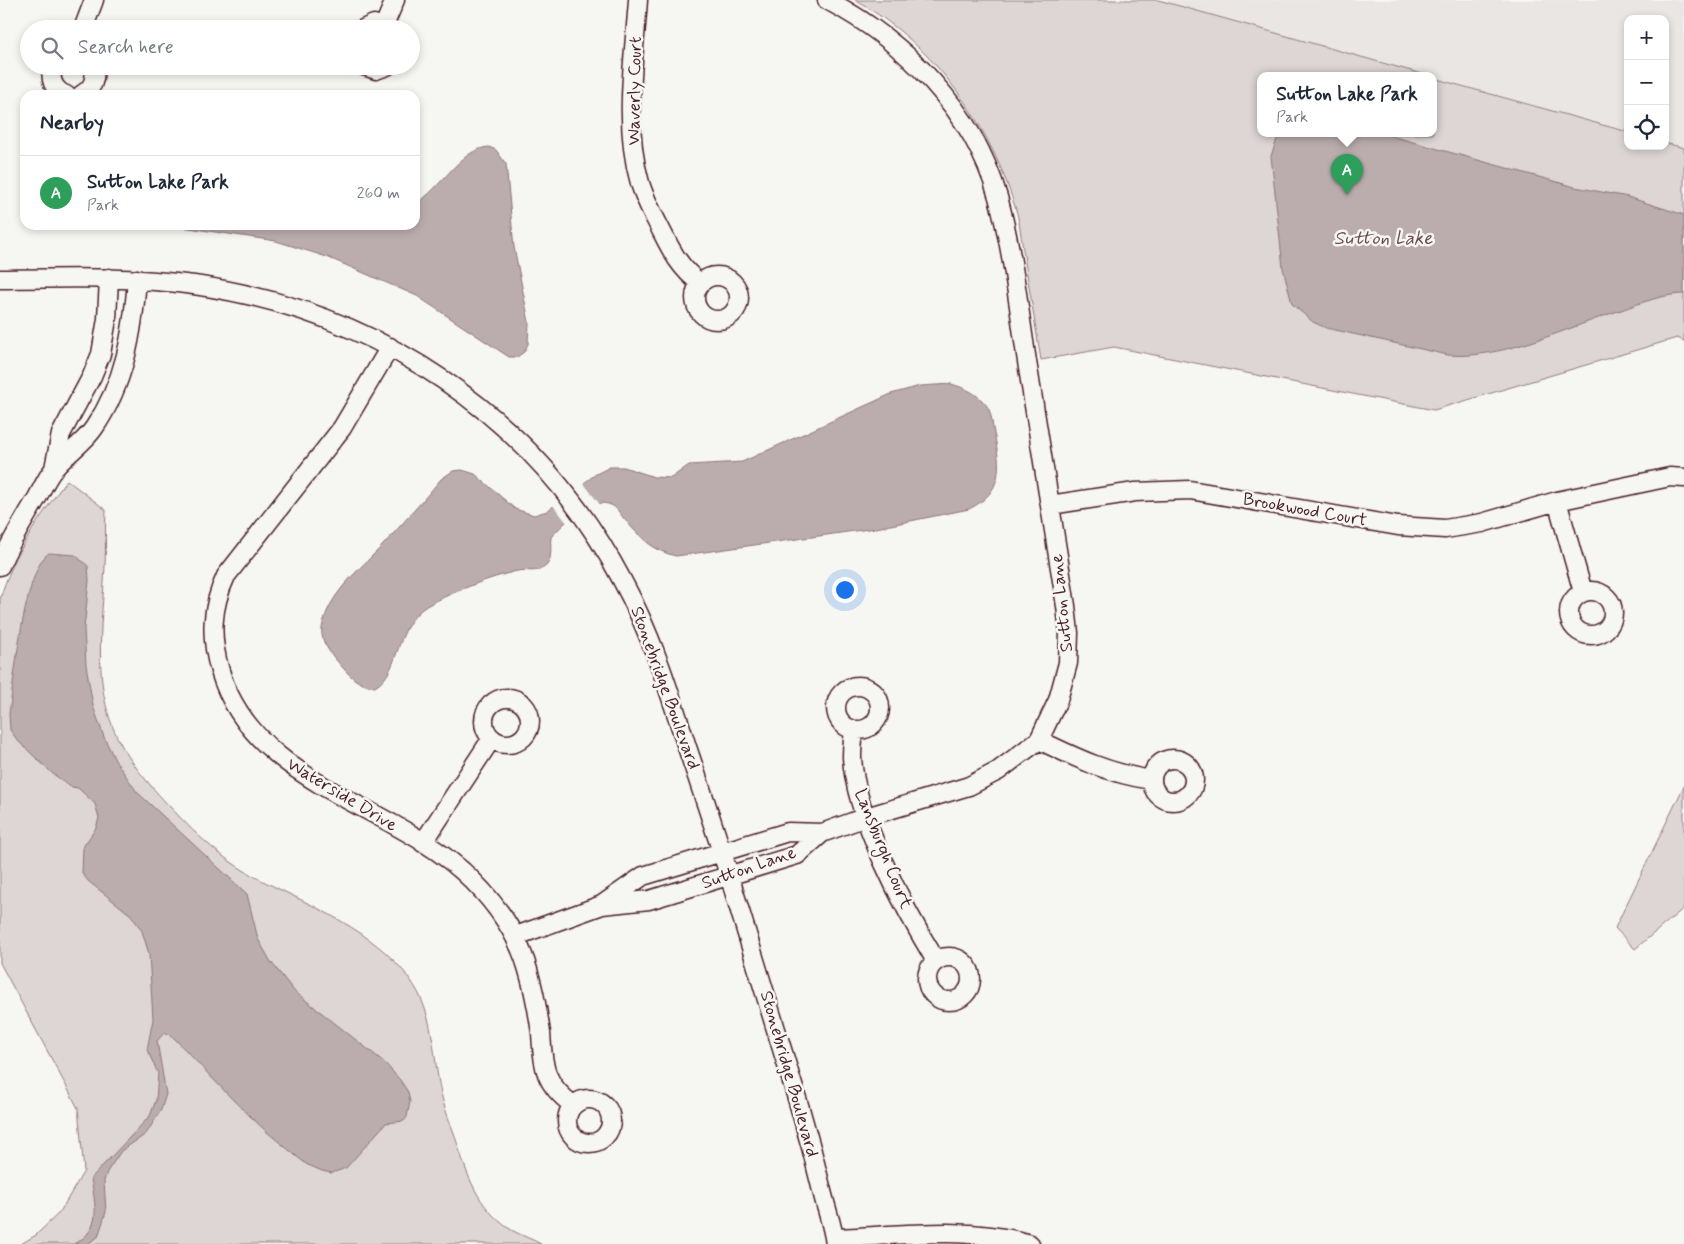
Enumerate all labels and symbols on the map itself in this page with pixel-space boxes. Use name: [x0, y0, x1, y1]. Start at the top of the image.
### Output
street label: Waverly Court: [622, 36, 648, 146]
pin: A: [1331, 154, 1363, 195]
water label: Sutton Lake: [1334, 226, 1433, 251]
street label: Brookwood Court: [1241, 487, 1369, 533]
street label: Sutton Lane: [1045, 553, 1079, 653]
your location: [832, 577, 858, 603]
street label: Stonebridge Boulevard: [624, 603, 706, 773]
street label: Waterside Drive: [282, 753, 402, 837]
street label: Lansburgh Court: [847, 785, 918, 913]
street label: Sutton Lane: [698, 841, 800, 895]
street label: Stonebridge Boulevard: [754, 988, 824, 1160]

